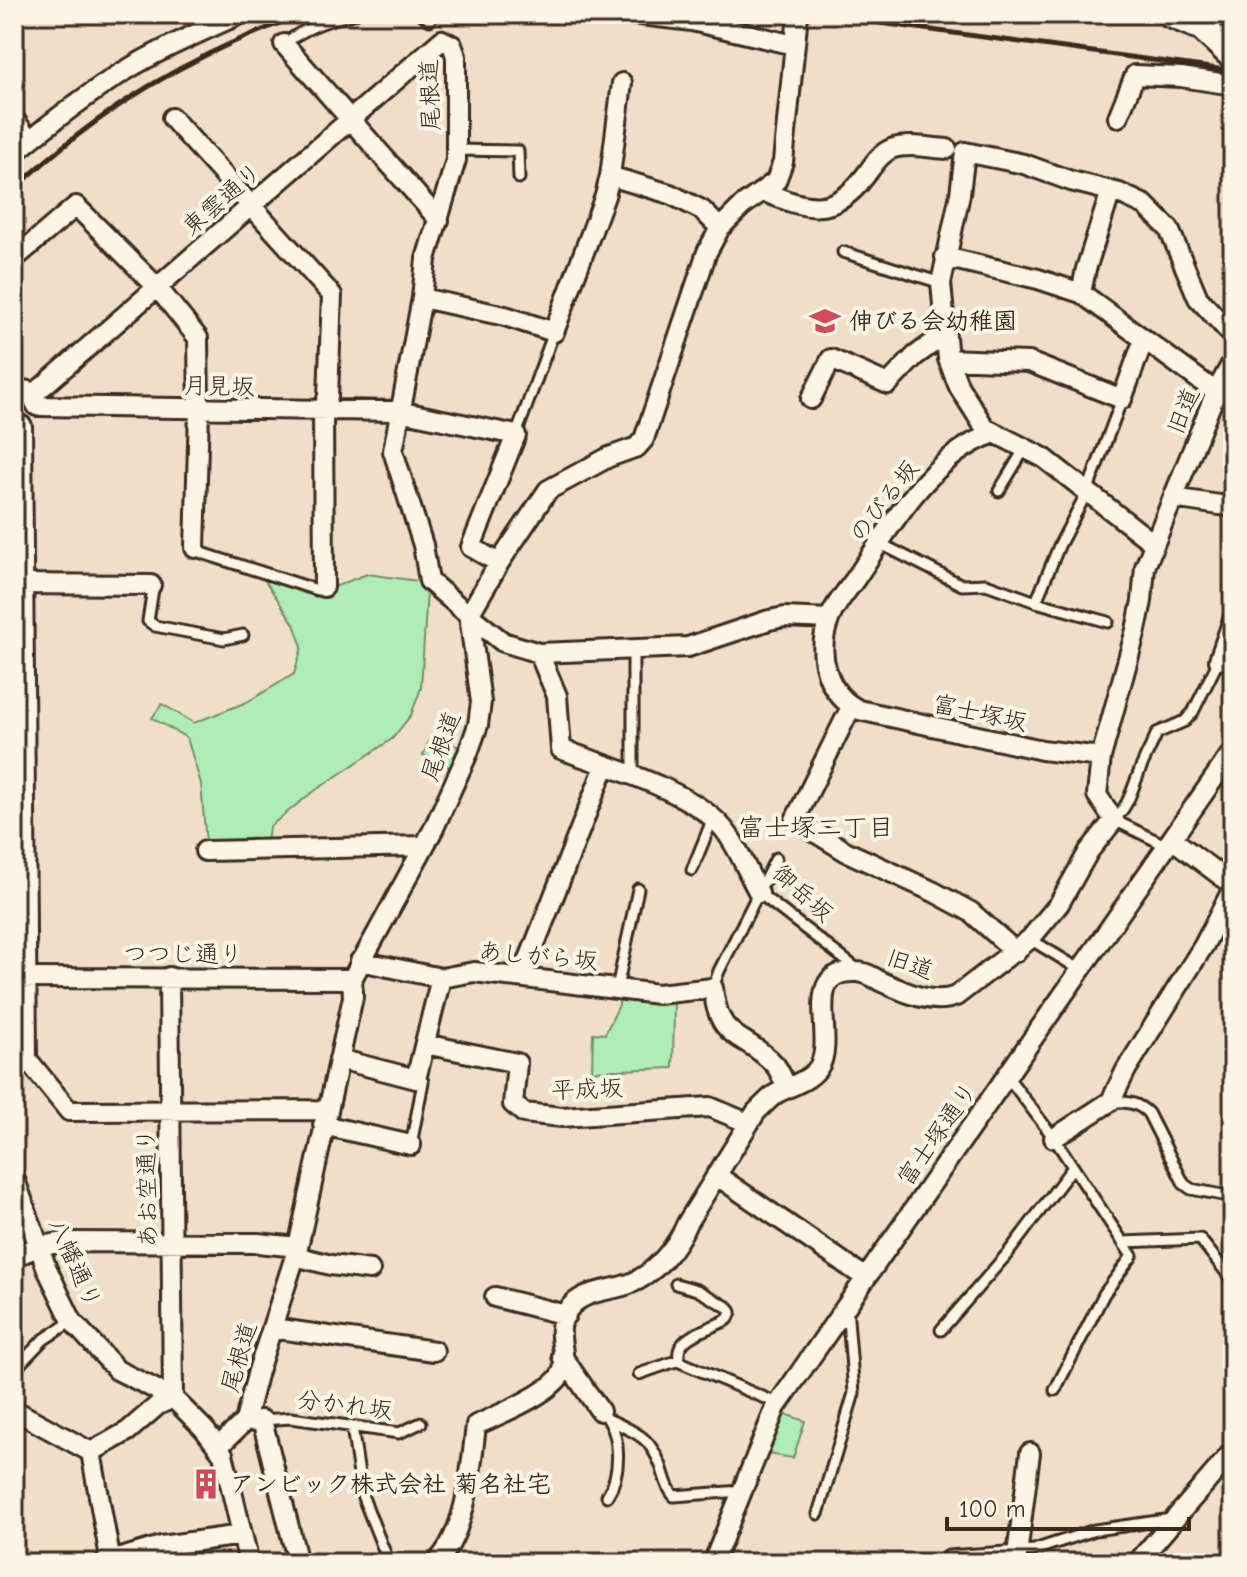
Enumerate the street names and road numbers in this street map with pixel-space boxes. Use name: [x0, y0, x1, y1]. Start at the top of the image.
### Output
street label: 尾根道: [415, 59, 445, 131]
street label: 東雲通り: [177, 157, 267, 241]
street label: 月見坂: [183, 371, 255, 401]
street label: 旧道: [1161, 384, 1205, 438]
street label: のびる坂: [843, 455, 925, 547]
street label: 富士塚坂: [930, 689, 1030, 737]
street label: 尾根道: [416, 707, 466, 785]
street label: 御岳坂: [767, 859, 839, 927]
street label: あしがら坂: [477, 937, 599, 975]
street label: つつじ通り: [123, 940, 243, 968]
street label: 旧道: [883, 943, 937, 985]
street label: 平成坂: [551, 1074, 623, 1104]
street label: 富士塚通り: [891, 1077, 983, 1191]
street label: あお空通り: [132, 1128, 162, 1248]
street label: 八幡通り: [43, 1213, 107, 1313]
street label: 尾根道: [216, 1319, 262, 1395]
street label: 分かれ坂: [296, 1385, 394, 1425]

